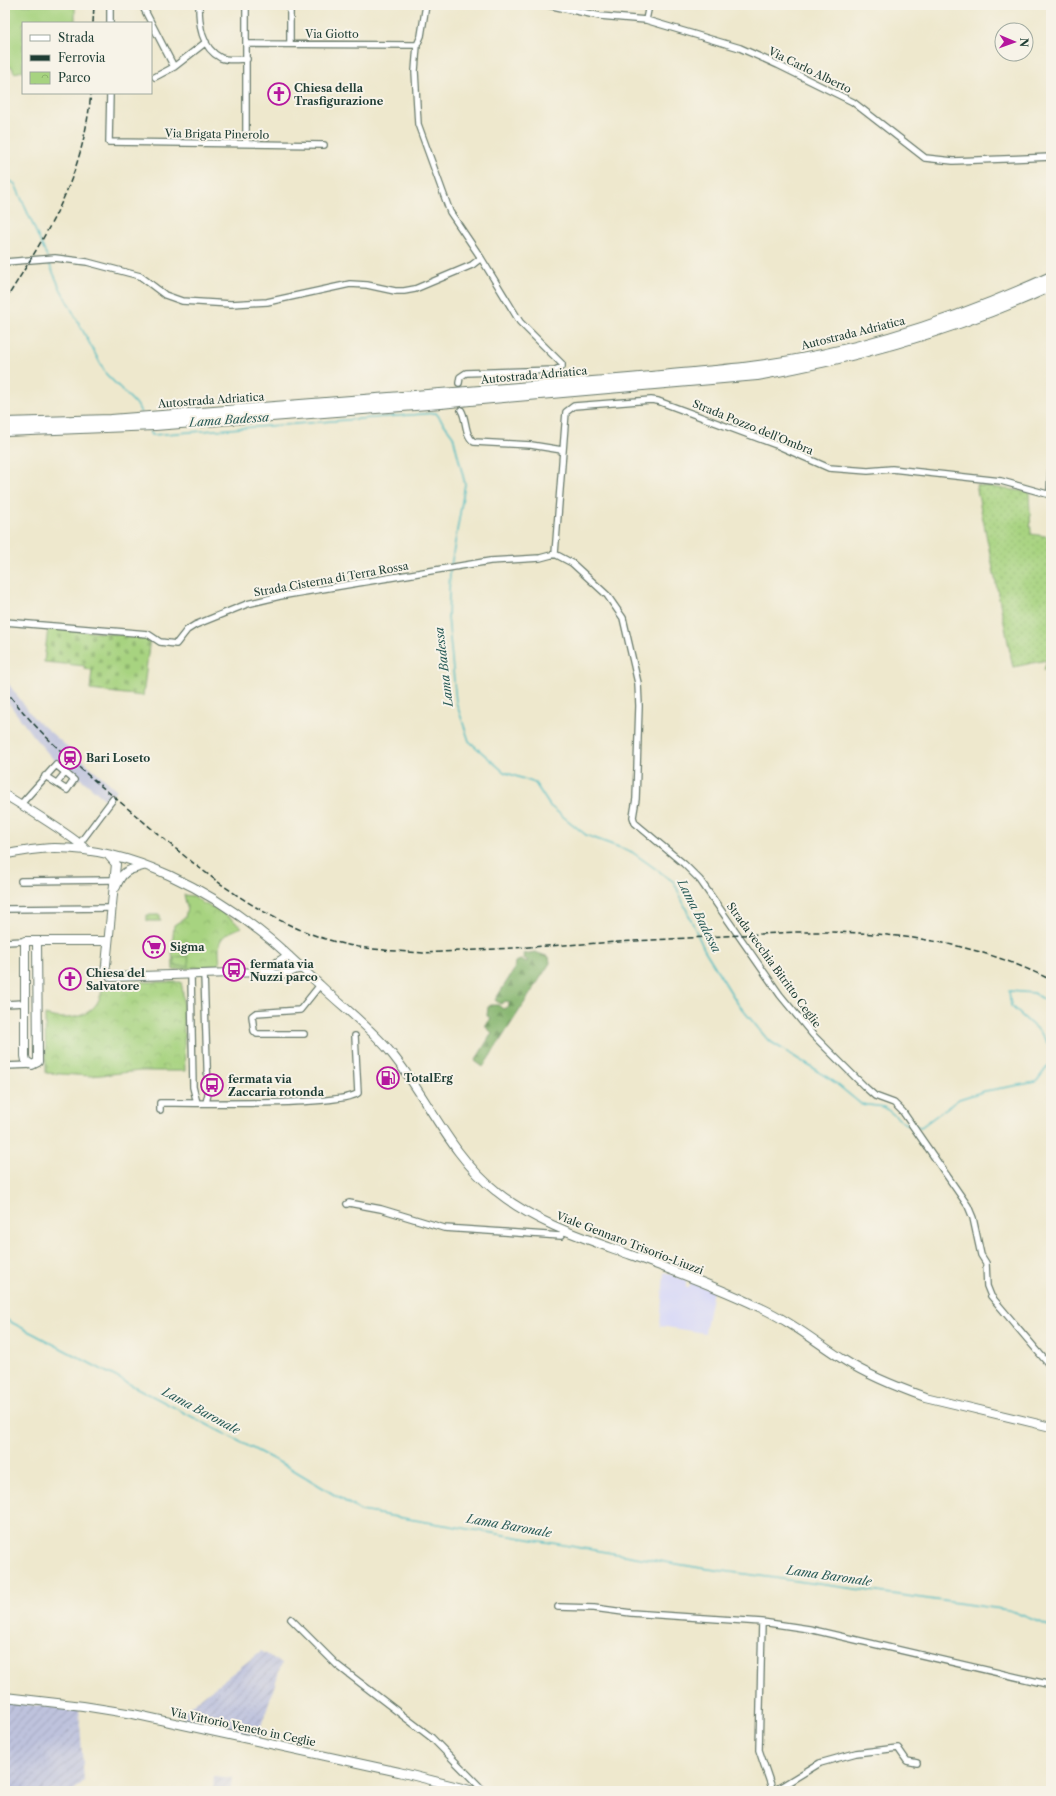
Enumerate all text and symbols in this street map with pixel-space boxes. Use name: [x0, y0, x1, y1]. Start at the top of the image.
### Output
legend: [22, 22, 152, 94]
north arrow: [994, 22, 1034, 62]
street label: Via Giotto: [304, 27, 359, 41]
text: Strada: [58, 30, 95, 45]
text: N: [1017, 37, 1031, 48]
street label: Via Carlo Alberto: [765, 43, 854, 96]
text: Ferrovia: [58, 50, 106, 65]
text: Parco: [58, 70, 91, 85]
church icon: Chiesa della Trasfigurazione: [266, 81, 292, 107]
place label: Chiesa della Trasfigurazione: [294, 81, 384, 108]
street label: Via Brigata Pinerolo: [164, 126, 270, 142]
street label: Autostrada Adriatica: [799, 313, 907, 353]
street label: Autostrada Adriatica: [479, 363, 588, 387]
street label: Autostrada Adriatica: [156, 389, 265, 411]
street label: Strada Pozzo dell'Ombra: [691, 396, 816, 458]
water label: Lama Badessa: [187, 409, 269, 430]
street label: Strada Cisterna di Terra Rossa: [253, 558, 410, 600]
water label: Lama Badessa: [431, 626, 456, 709]
station icon: Bari Loseto: [57, 745, 83, 771]
place label: Bari Loseto: [86, 751, 150, 765]
water label: Lama Badessa: [674, 876, 724, 955]
street label: Strada vecchia Bitritto Ceglie: [724, 900, 824, 1030]
supermarket icon: Sigma: [141, 934, 167, 960]
place label: Sigma: [170, 940, 205, 954]
bus stop icon: fermata via Nuzzi parco: [221, 957, 247, 983]
place label: fermata via Nuzzi parco: [250, 957, 318, 984]
church icon: Chiesa del Salvatore: [57, 966, 83, 992]
place label: Chiesa del Salvatore: [86, 966, 145, 993]
fuel station icon: TotalErg: [375, 1065, 401, 1091]
place label: TotalErg: [404, 1071, 453, 1085]
bus stop icon: fermata via Zaccaria rotonda: [199, 1072, 225, 1098]
place label: fermata via Zaccaria rotonda: [228, 1072, 325, 1099]
street label: Viale Gennaro Trisorio-Liuzzi: [553, 1208, 706, 1278]
water label: Lama Baronale: [159, 1383, 244, 1438]
water label: Lama Baronale: [464, 1510, 554, 1541]
water label: Lama Baronale: [784, 1562, 874, 1589]
street label: Via Vittorio Veneto in Ceglie: [168, 1704, 317, 1749]

